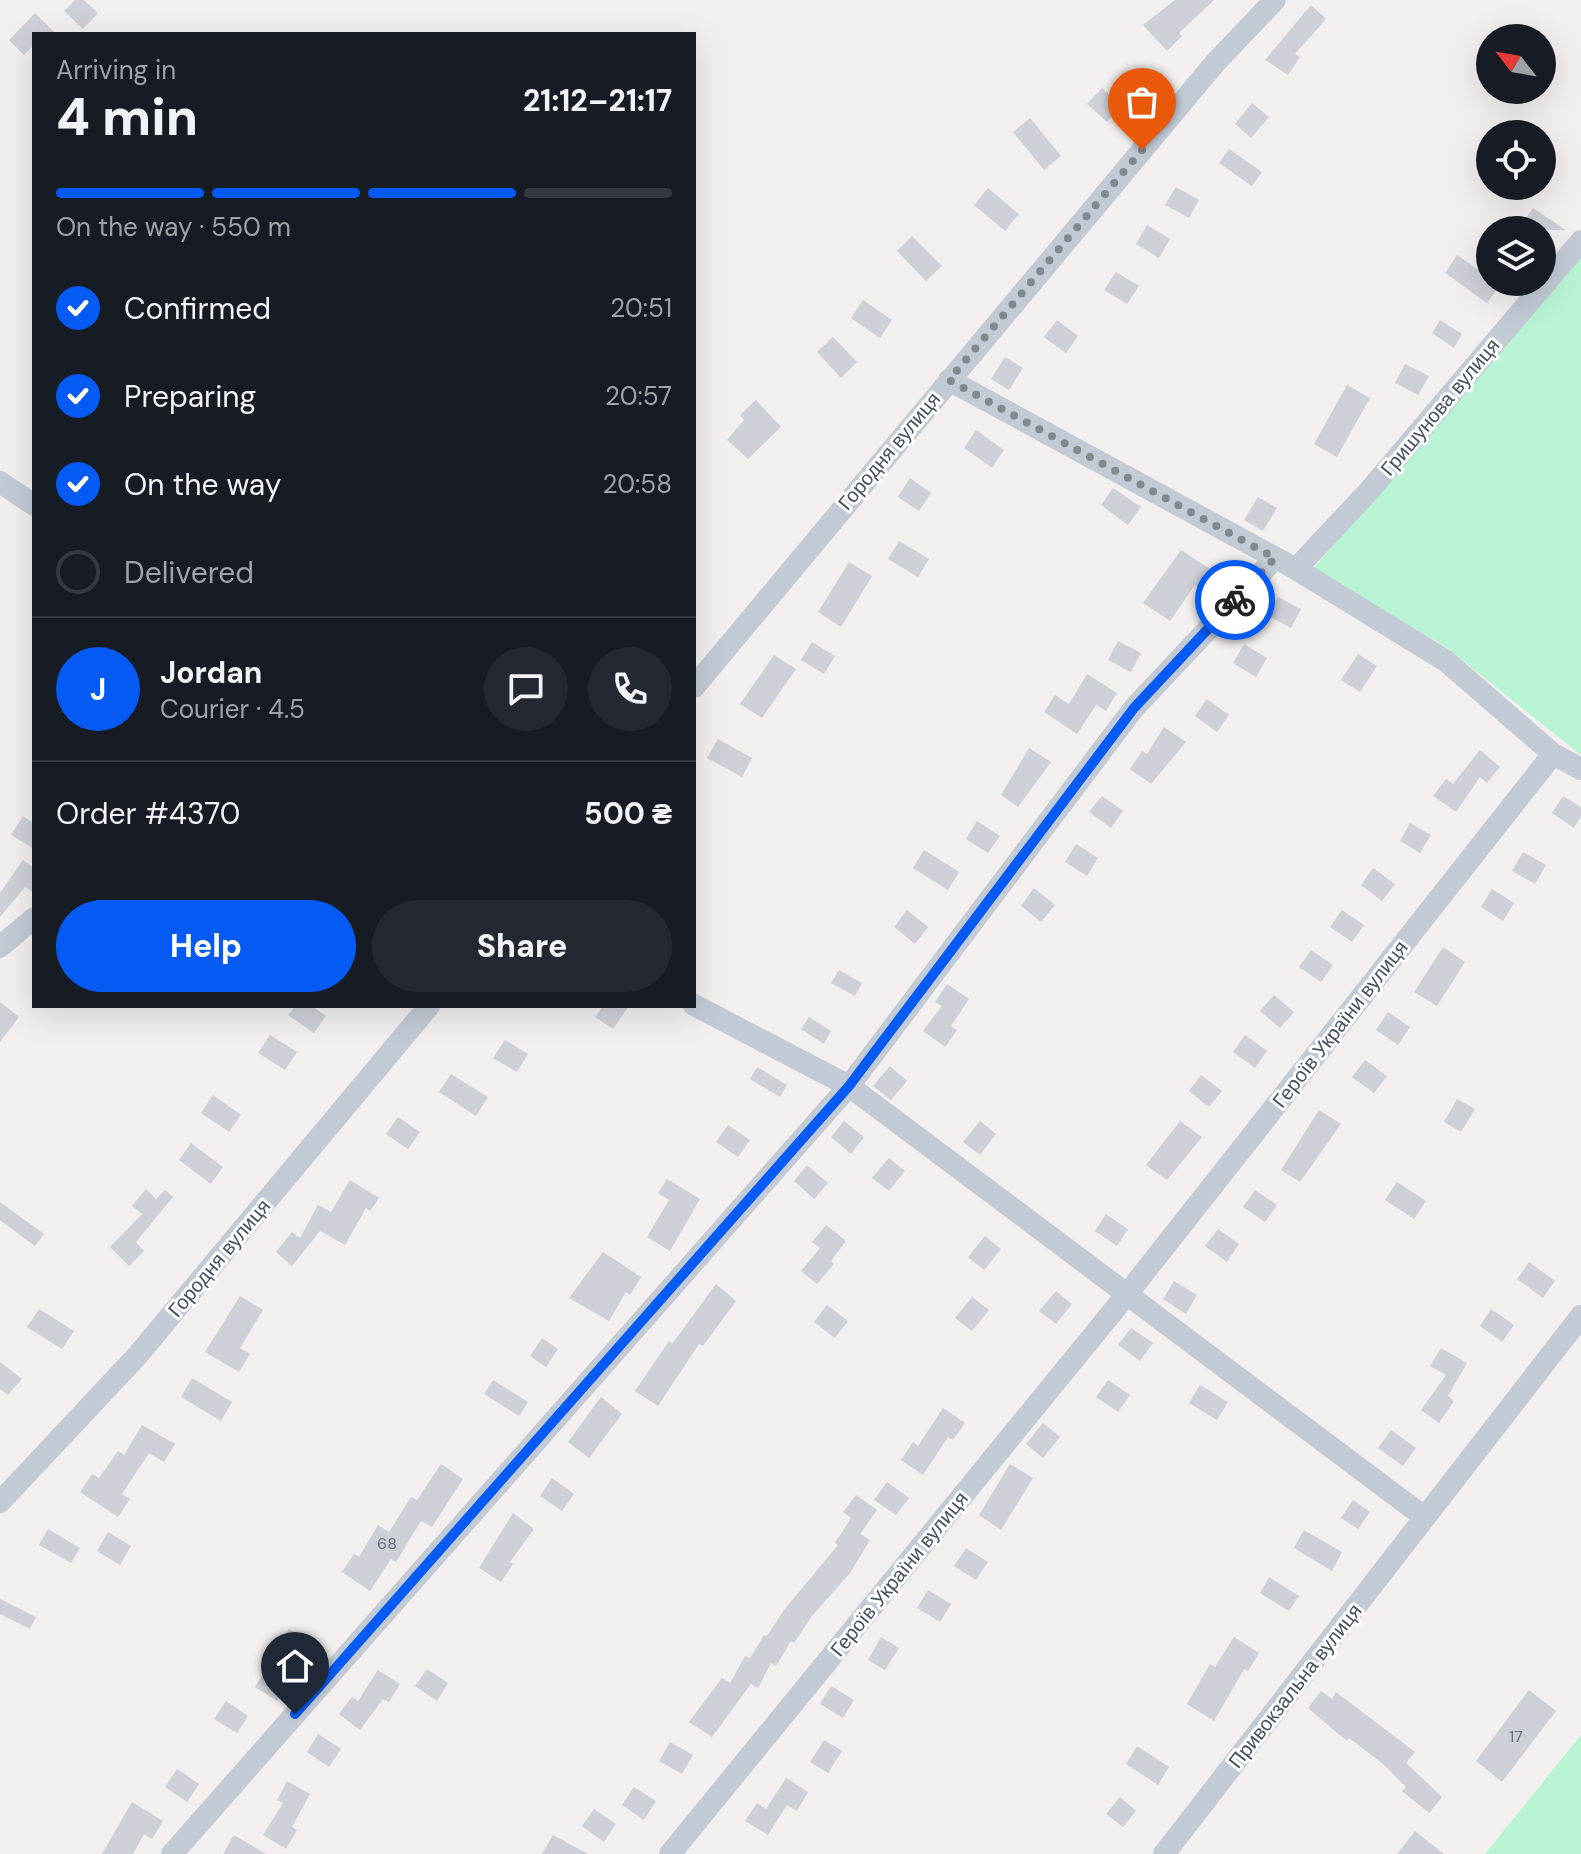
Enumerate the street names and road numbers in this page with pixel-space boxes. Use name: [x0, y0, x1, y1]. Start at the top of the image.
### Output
street label: Гришунова вулиця: [1375, 333, 1505, 481]
street label: Городня вулиця: [832, 387, 946, 515]
street label: Героїв України вулиця: [1267, 935, 1413, 1113]
street label: Городня вулиця: [162, 1194, 276, 1322]
street label: Героїв України вулиця: [824, 1486, 974, 1662]
street label: Привокзальна вулиця: [1223, 1598, 1367, 1774]

